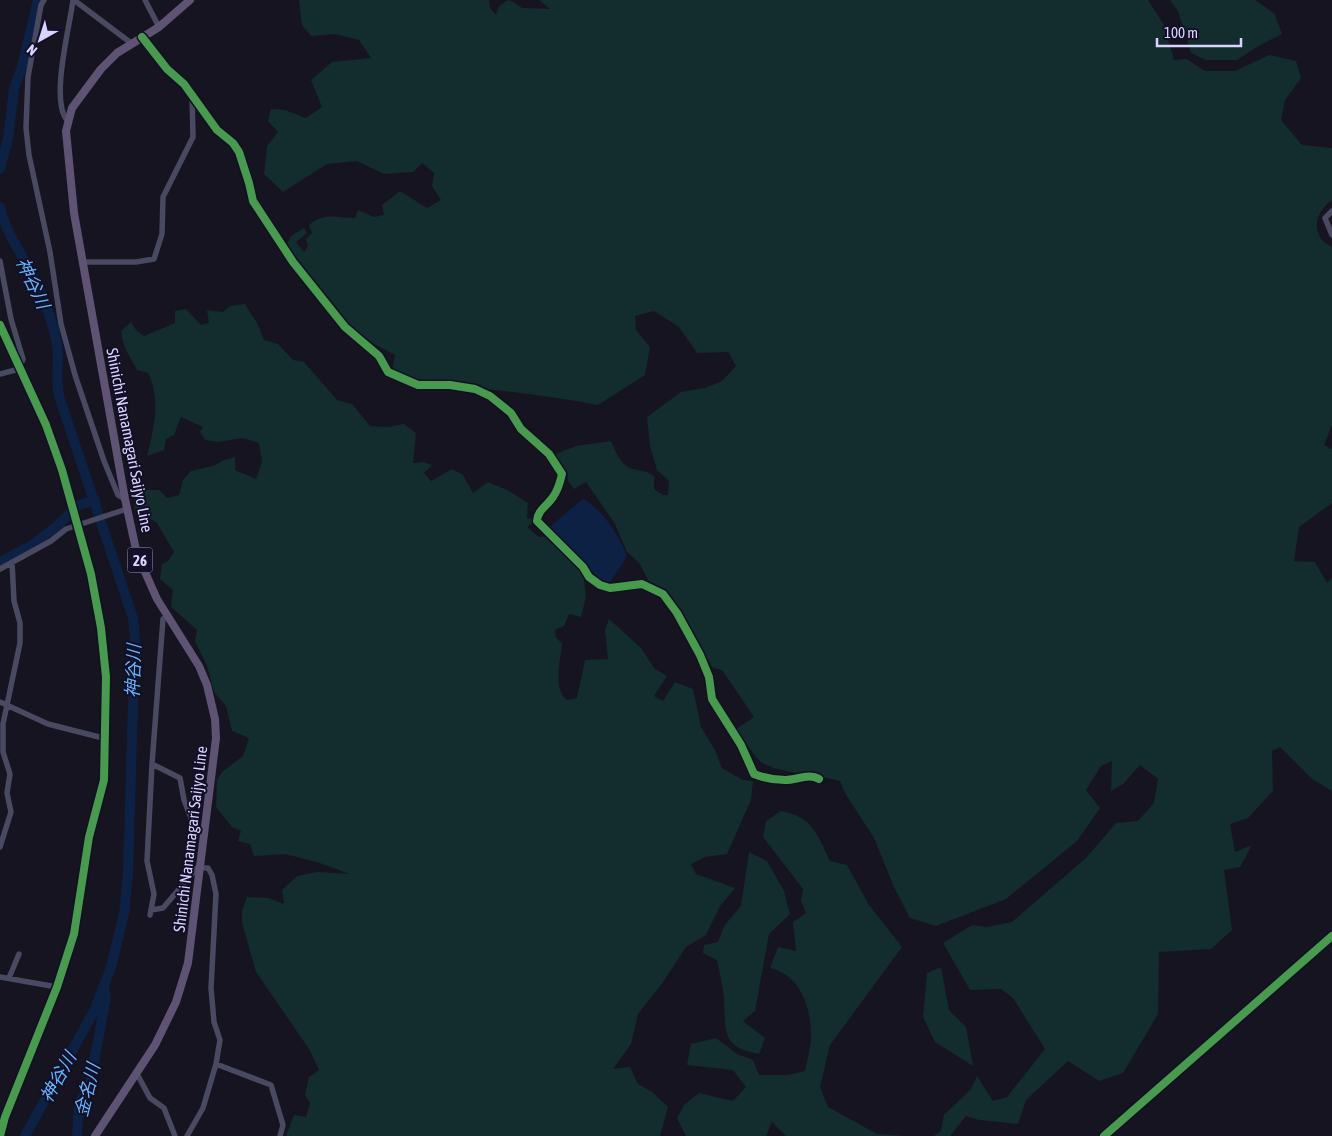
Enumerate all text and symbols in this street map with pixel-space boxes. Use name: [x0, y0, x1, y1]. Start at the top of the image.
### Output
north arrow: [15, 15, 65, 65]
scale bar: [1157, 15, 1241, 47]
text: 100 m: [1164, 24, 1198, 41]
text: N: [24, 41, 40, 59]
water label: 神谷川: [12, 254, 55, 314]
street label: Shinichi Nanamagari Saijyo Line: [102, 346, 157, 534]
road number: 26: [128, 548, 152, 572]
water label: 神谷川: [122, 642, 145, 698]
street label: Shinichi Nanamagari Saijyo Line: [170, 745, 211, 933]
water label: 神谷川: [36, 1047, 81, 1106]
water label: 金名川: [70, 1059, 104, 1119]

